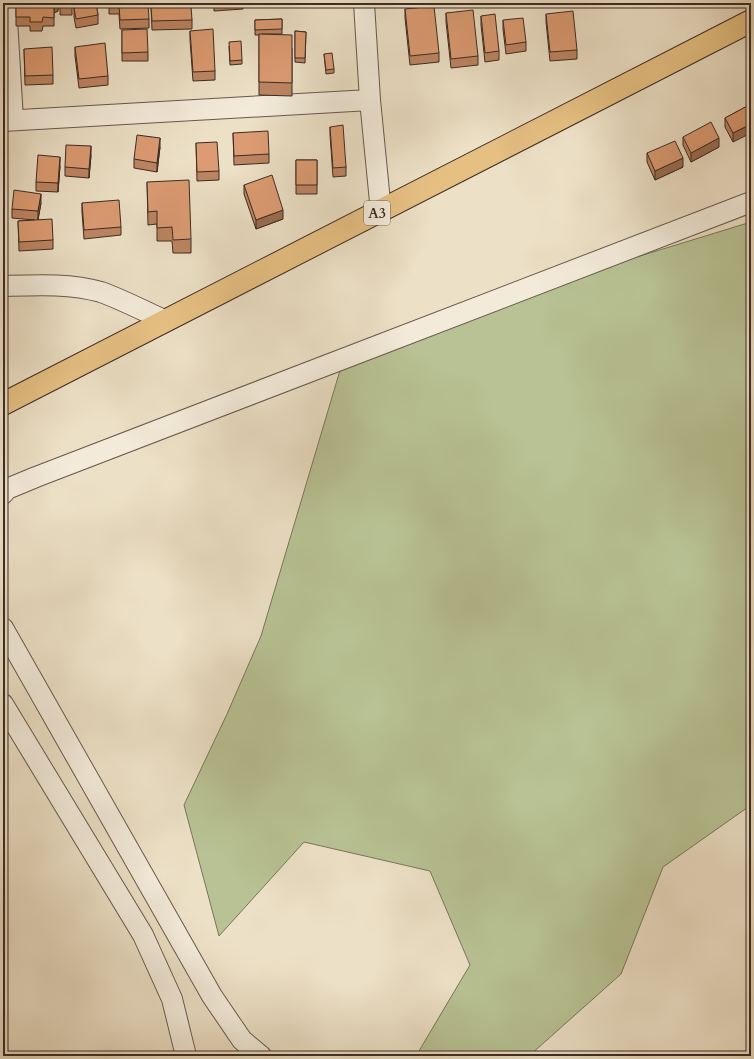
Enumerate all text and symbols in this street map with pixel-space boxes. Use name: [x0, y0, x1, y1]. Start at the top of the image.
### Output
road number: A3: [364, 201, 390, 225]

